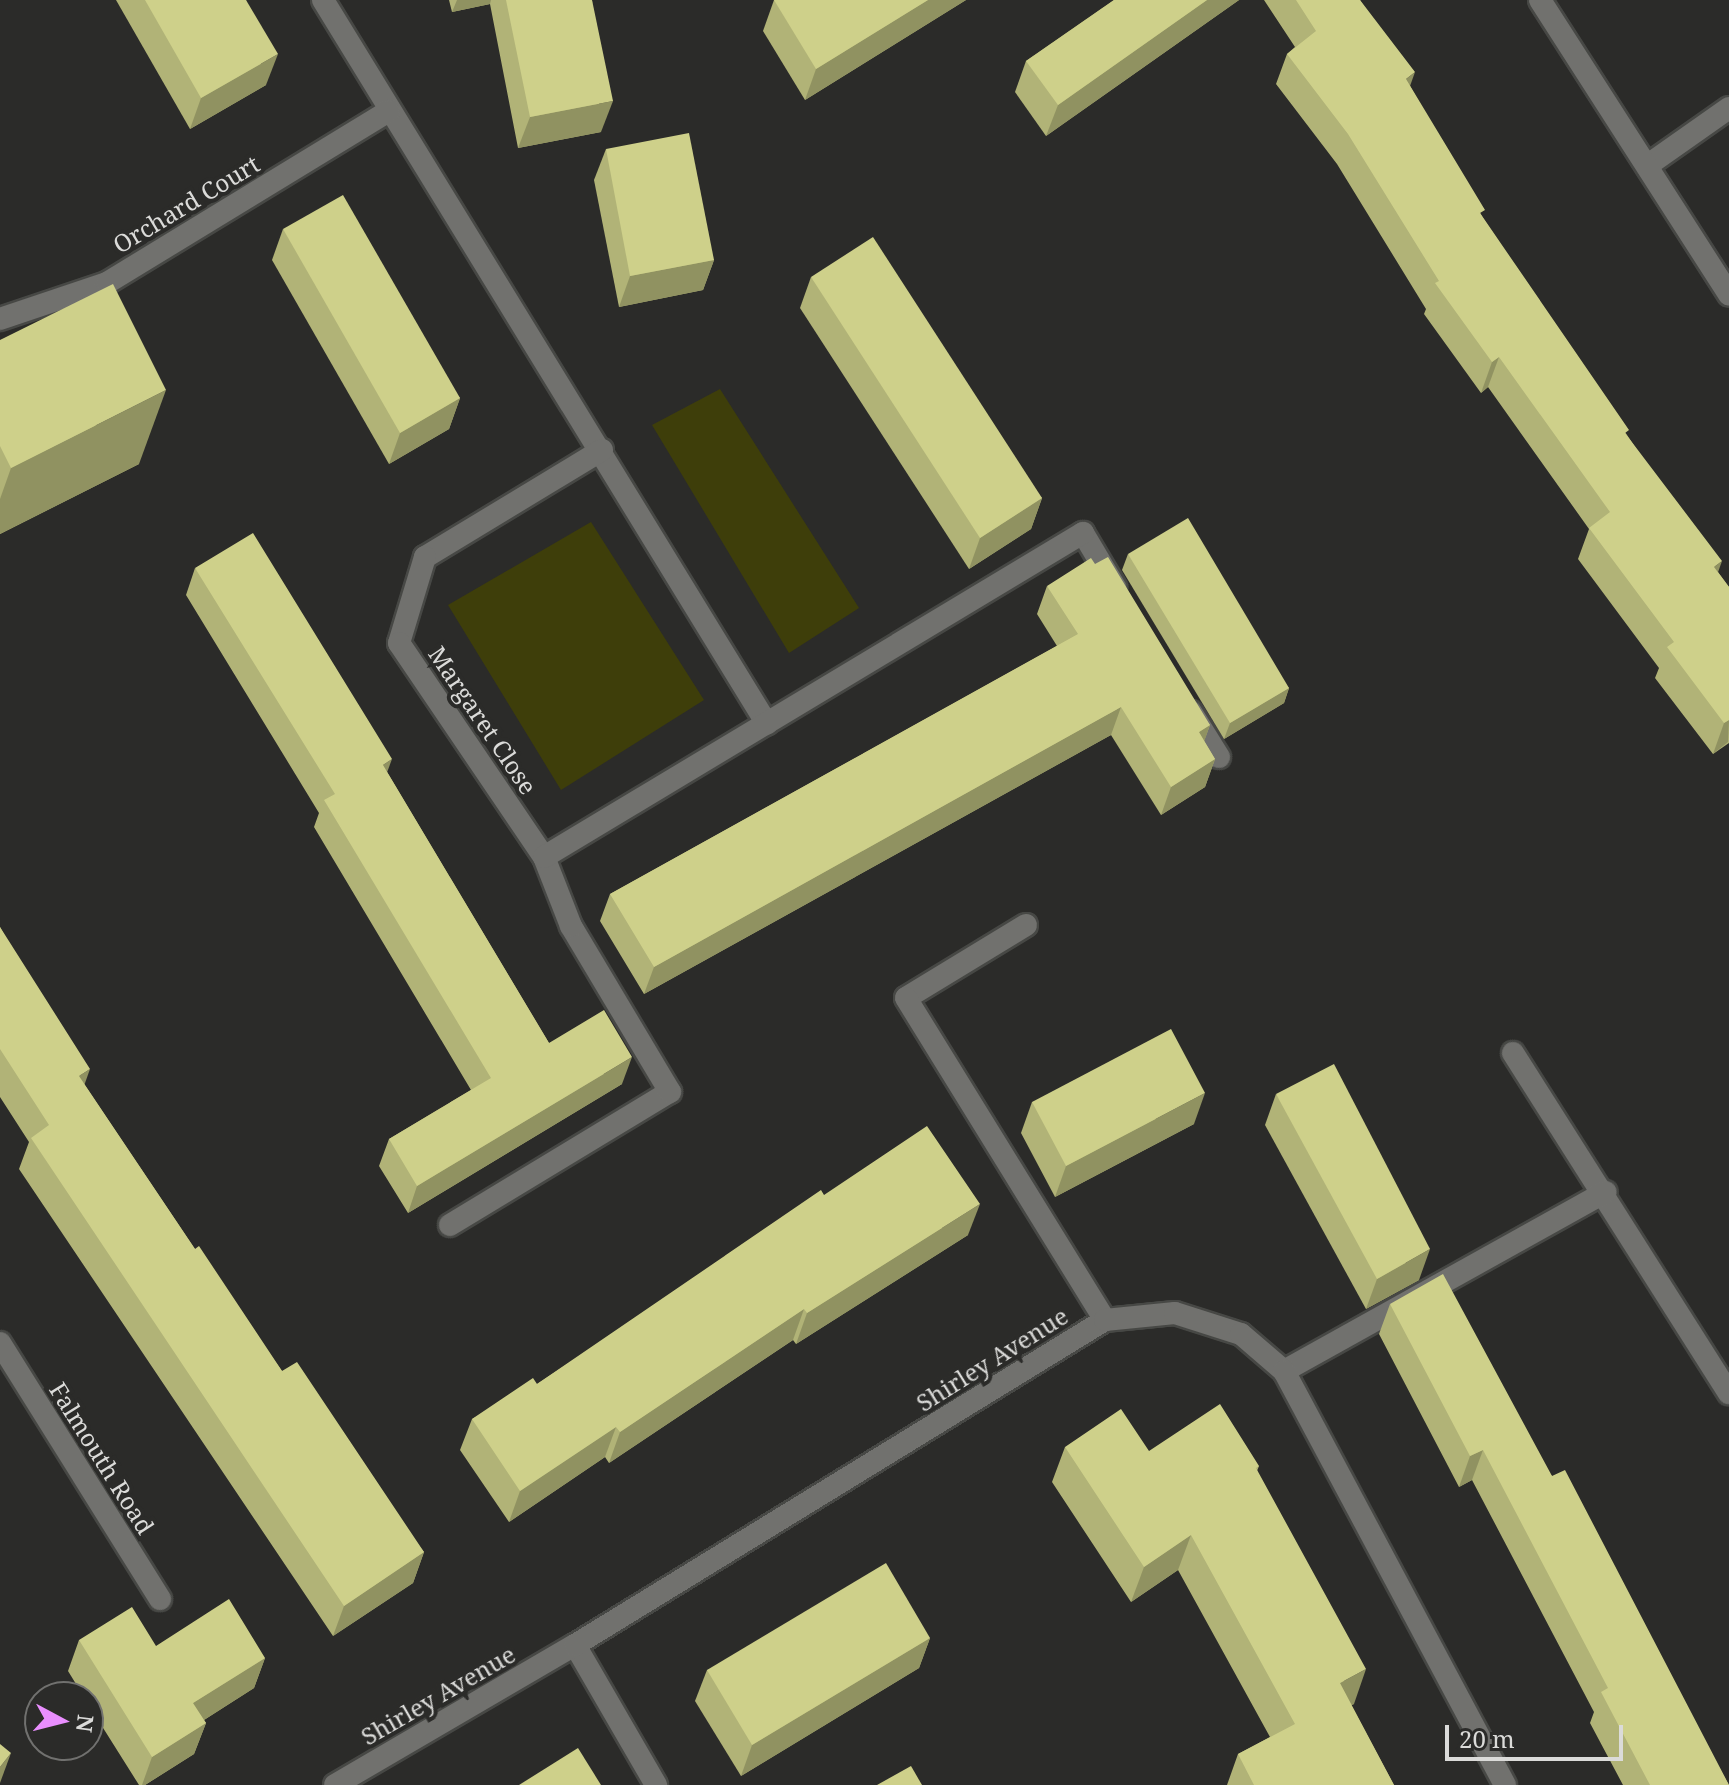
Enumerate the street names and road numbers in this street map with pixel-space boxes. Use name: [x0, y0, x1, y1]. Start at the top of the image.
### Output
street label: Orchard Court: [108, 149, 264, 259]
street label: Margaret Close: [423, 641, 543, 799]
street label: Shirley Avenue: [911, 1301, 1073, 1417]
street label: Falmouth Road: [44, 1377, 160, 1539]
street label: Shirley Avenue: [356, 1639, 520, 1751]

